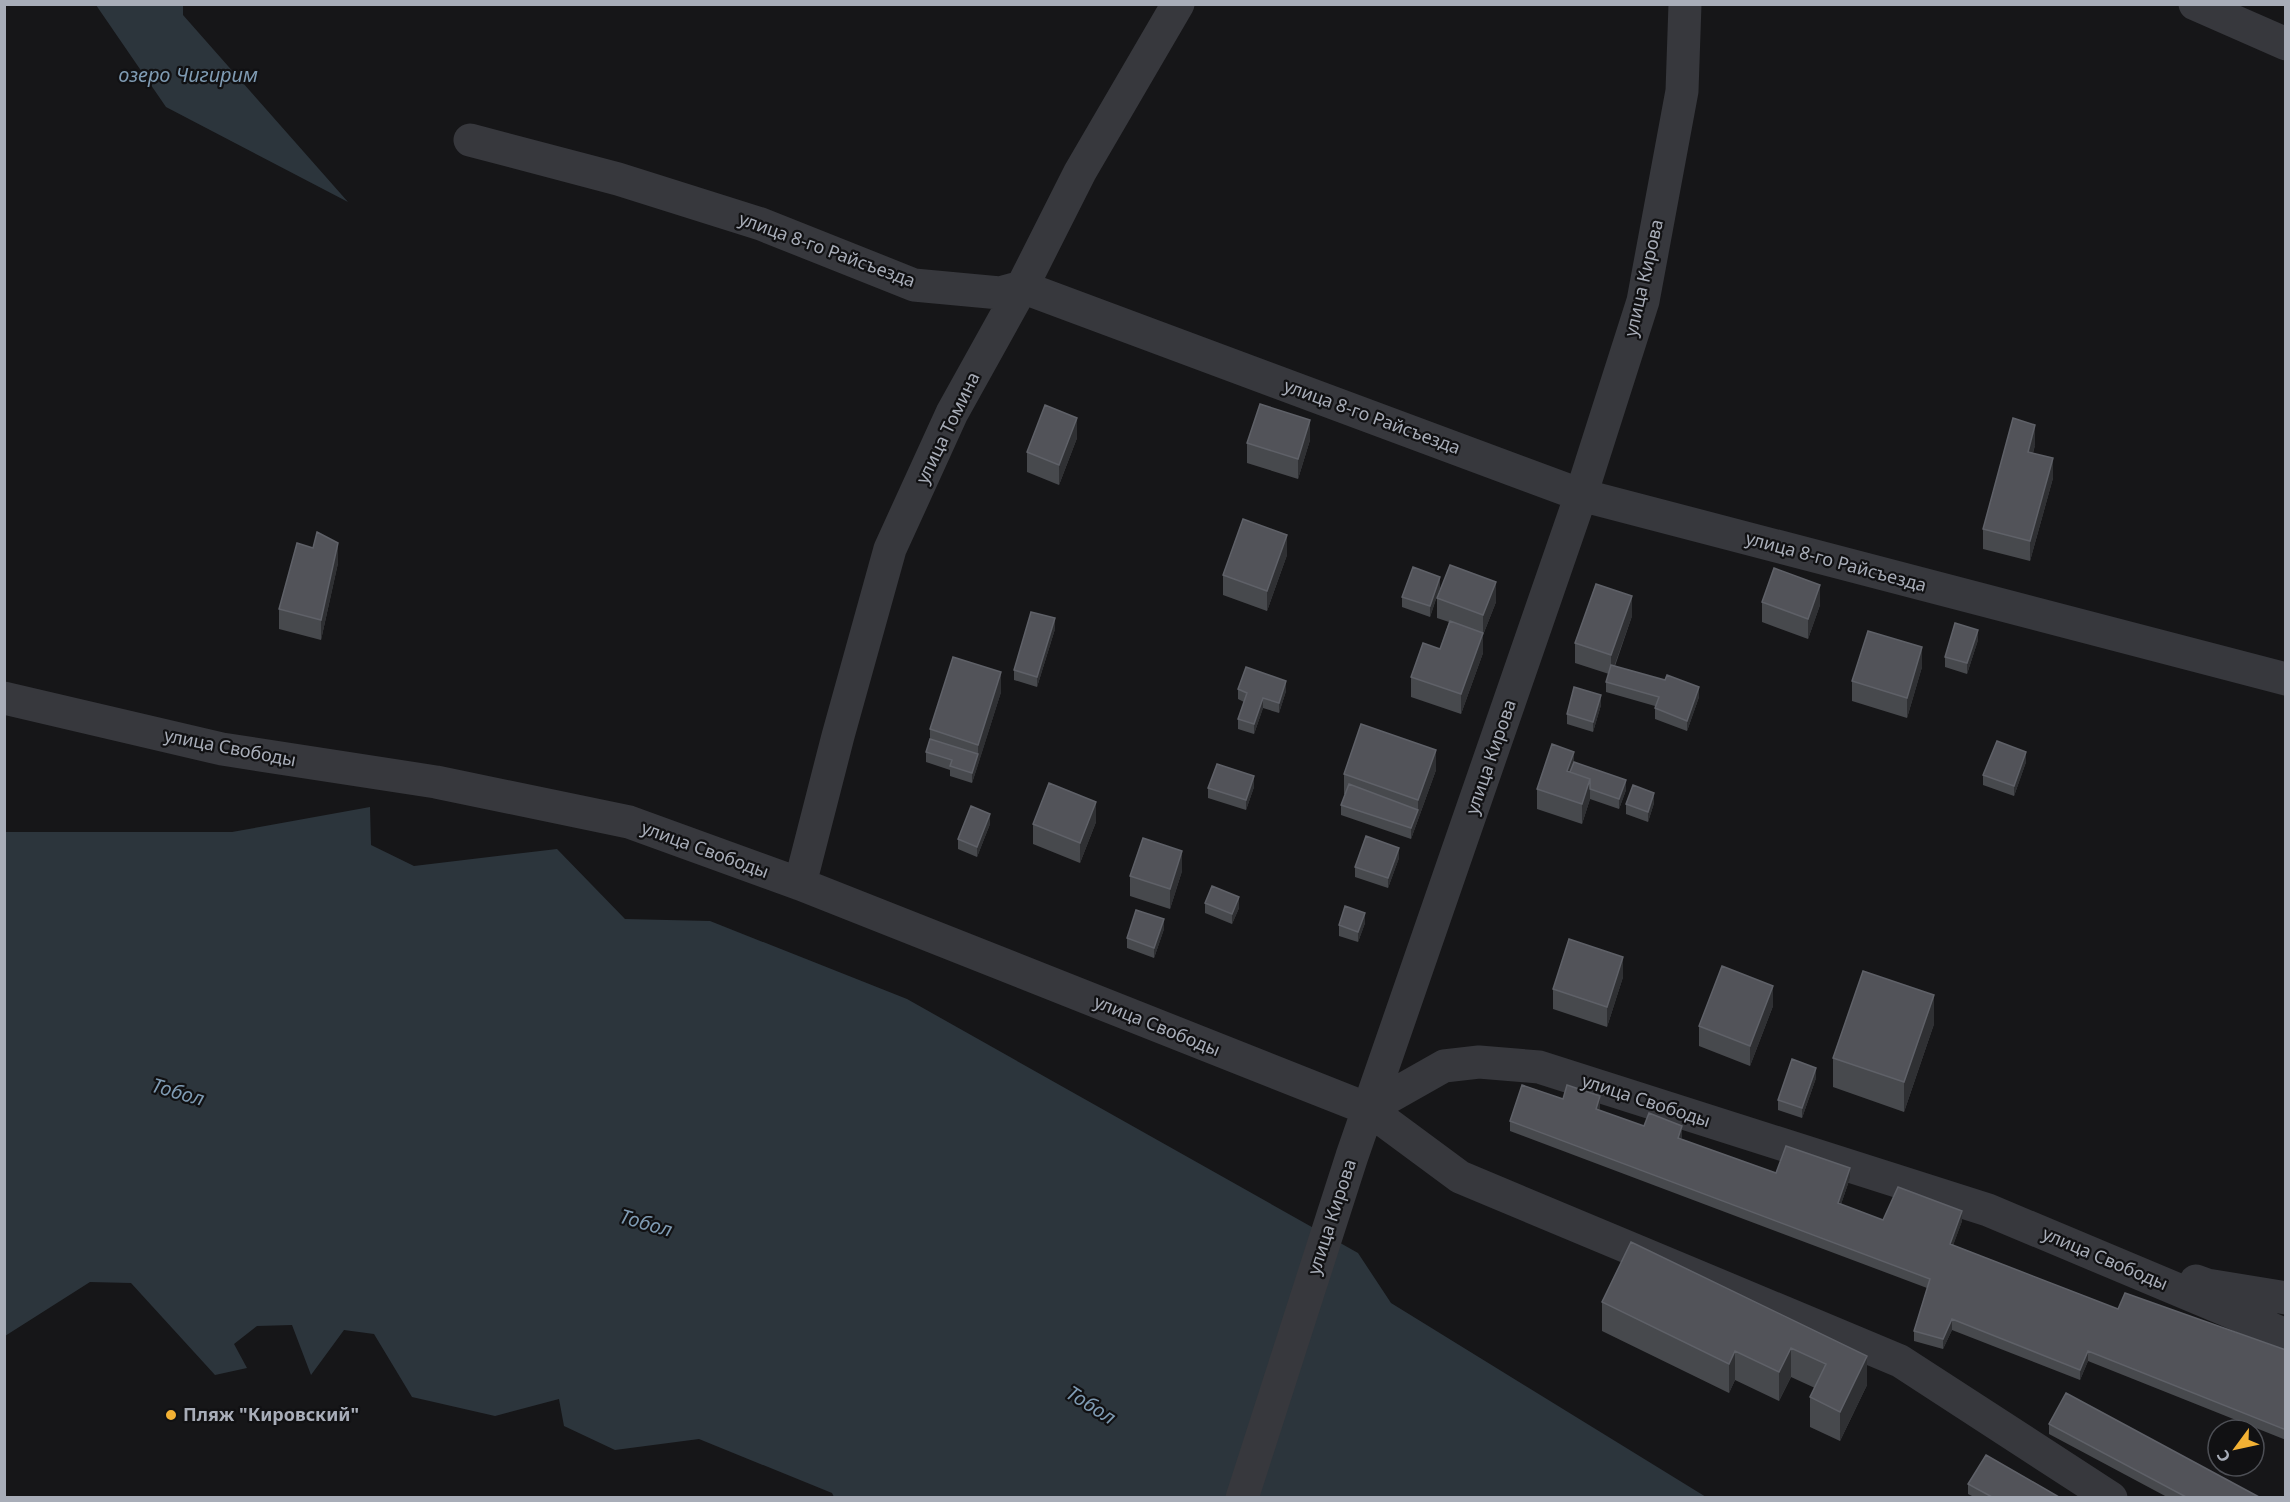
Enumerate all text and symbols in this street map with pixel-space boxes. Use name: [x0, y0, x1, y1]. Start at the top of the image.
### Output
water label: озеро Чигирим: [118, 61, 258, 88]
street label: улица 8-го Райсъезда: [736, 206, 919, 292]
street label: улица Кирова: [1618, 217, 1668, 339]
street label: улица Томина: [910, 368, 985, 488]
street label: улица 8-го Райсъезда: [1281, 373, 1464, 459]
street label: улица 8-го Райсъезда: [1743, 525, 1929, 597]
street label: улица Кирова: [1459, 696, 1521, 817]
street label: улица Свободы: [162, 722, 298, 772]
street label: улица Свободы: [638, 815, 772, 883]
street label: улица Свободы: [1091, 989, 1224, 1061]
street label: улица Свободы: [1579, 1068, 1714, 1132]
water label: Тобол: [149, 1071, 208, 1112]
street label: улица Кирова: [1301, 1156, 1361, 1277]
water label: Тобол: [617, 1202, 676, 1243]
street label: улица Свободы: [2039, 1221, 2172, 1295]
water label: Тобол: [1061, 1379, 1121, 1430]
place label: Пляж "Кировский": [183, 1402, 359, 1426]
marker: Пляж "Кировский": [164, 1408, 178, 1422]
north arrow: [2206, 1418, 2266, 1478]
text: С: [2211, 1446, 2235, 1466]

